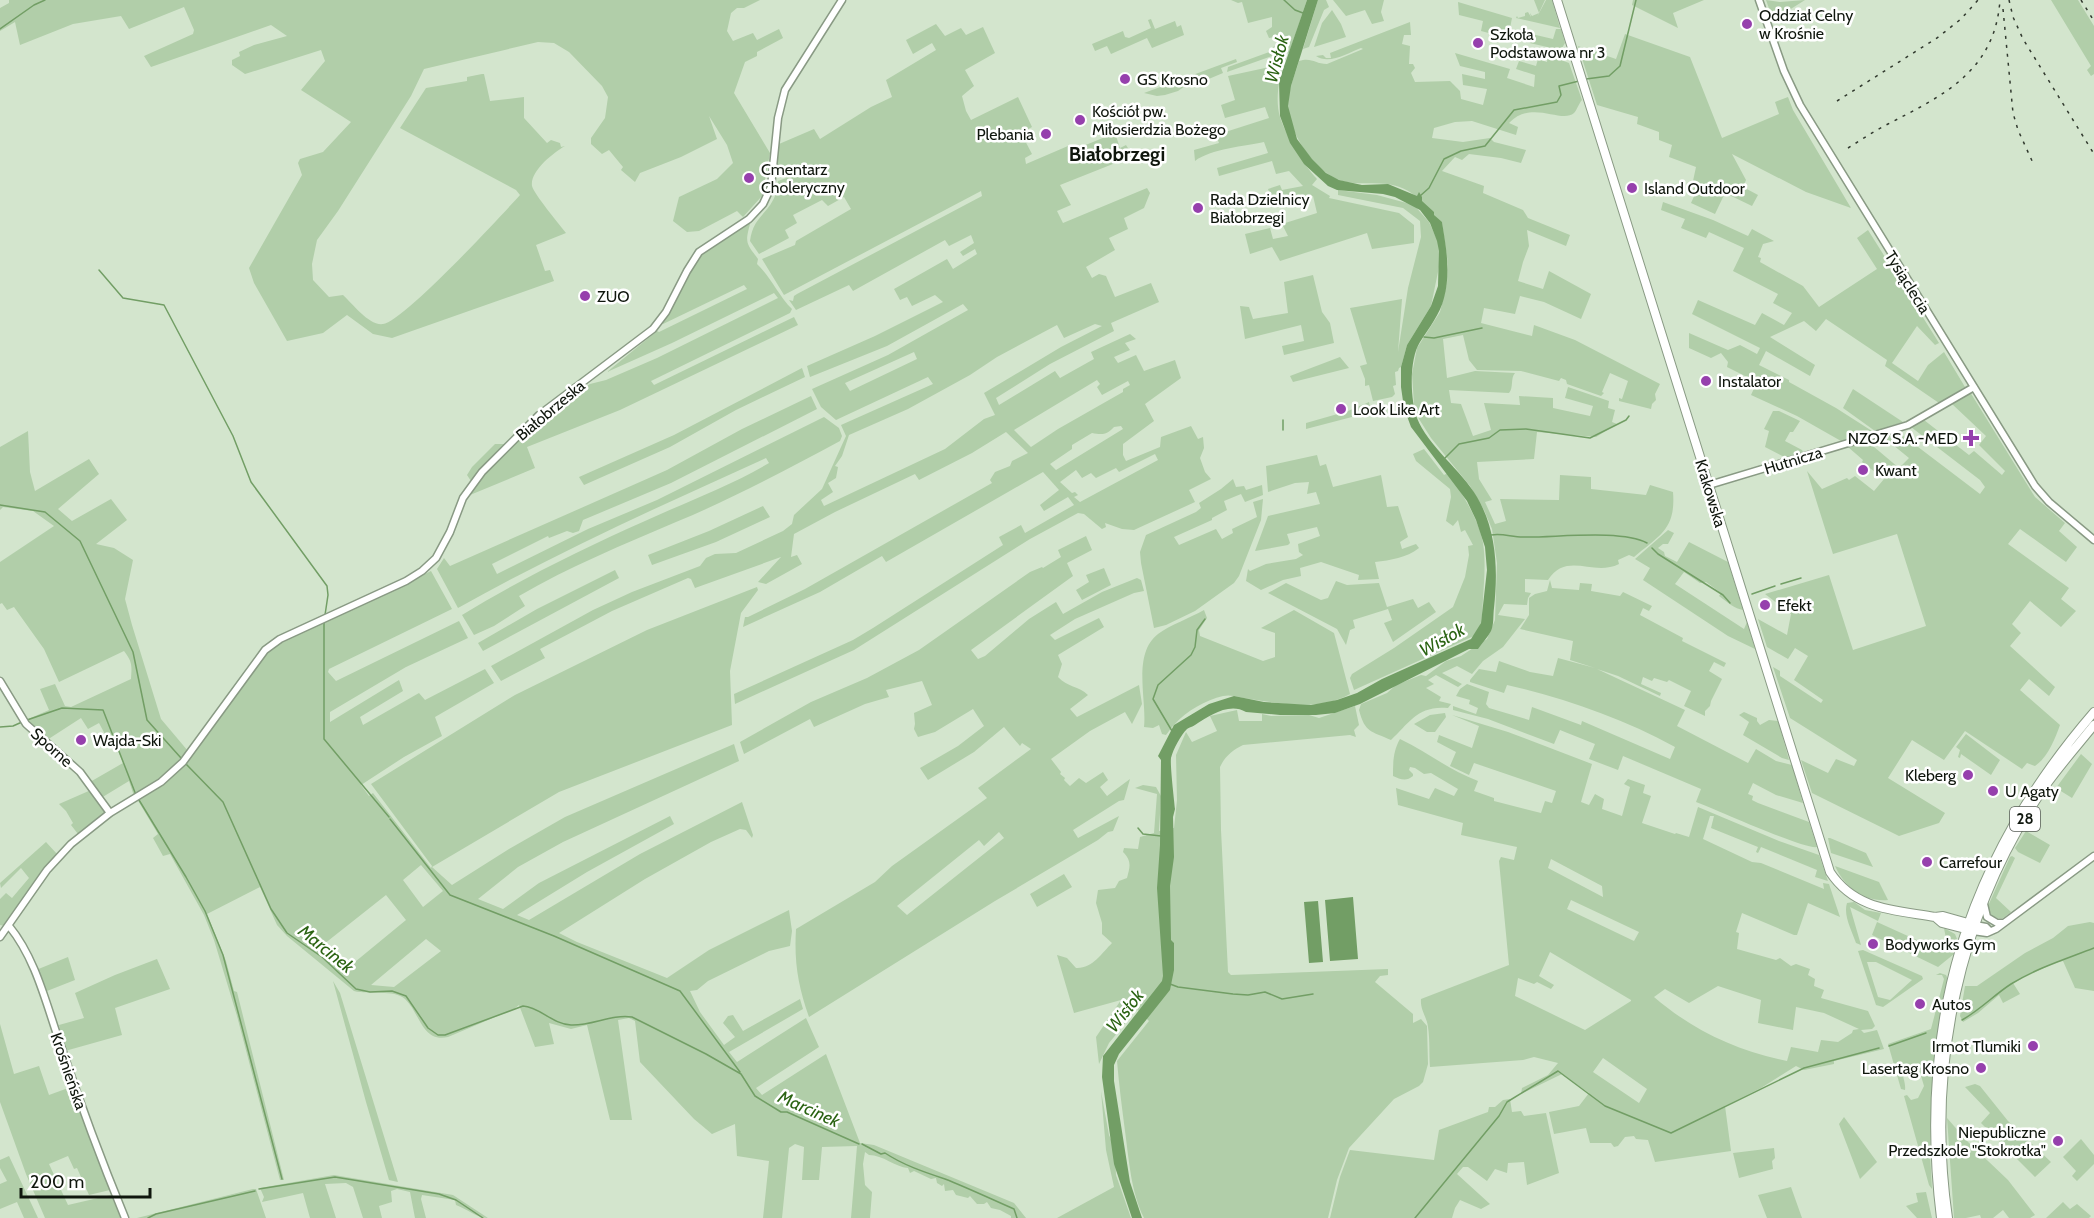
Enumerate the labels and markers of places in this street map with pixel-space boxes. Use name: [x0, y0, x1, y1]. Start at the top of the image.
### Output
place label: Oddział Celny w Krośnie: [1759, 6, 1853, 43]
marker: Oddział Celny w Krośnie: [1740, 17, 1754, 31]
place label: Szkoła Podstawowa nr 3: [1490, 25, 1605, 62]
marker: Szkoła Podstawowa nr 3: [1471, 36, 1485, 50]
place label: GS Krosno: [1137, 70, 1208, 89]
marker: GS Krosno: [1118, 72, 1132, 86]
place label: Kościół pw. Miłosierdzia Bożego: [1092, 102, 1226, 139]
marker: Kościół pw. Miłosierdzia Bożego: [1073, 113, 1087, 127]
place label: Plebania: [976, 125, 1034, 144]
marker: Plebania: [1039, 127, 1053, 141]
place label: Cmentarz Choleryczny: [761, 160, 845, 197]
marker: Cmentarz Choleryczny: [742, 171, 756, 185]
place label: Island Outdoor: [1644, 179, 1746, 198]
marker: Island Outdoor: [1625, 181, 1639, 195]
place label: Rada Dzielnicy Białobrzegi: [1210, 190, 1310, 227]
marker: Rada Dzielnicy Białobrzegi: [1191, 201, 1205, 215]
place label: ZUO: [597, 287, 630, 306]
marker: ZUO: [578, 289, 592, 303]
place label: Instalator: [1718, 372, 1782, 391]
marker: Instalator: [1699, 374, 1713, 388]
place label: Look Like Art: [1353, 400, 1440, 419]
marker: Look Like Art: [1334, 402, 1348, 416]
place label: NZOZ S.A.-MED: [1848, 429, 1958, 448]
marker: NZOZ S.A.-MED: [1962, 429, 1980, 447]
place label: Kwant: [1875, 461, 1917, 480]
marker: Kwant: [1856, 463, 1870, 477]
place label: Efekt: [1777, 596, 1812, 615]
marker: Efekt: [1758, 598, 1772, 612]
place label: Wajda-Ski: [93, 731, 162, 750]
marker: Wajda-Ski: [74, 733, 88, 747]
place label: Kleberg: [1905, 766, 1957, 785]
marker: Kleberg: [1961, 768, 1975, 782]
place label: U Agaty: [2005, 782, 2059, 801]
marker: U Agaty: [1986, 784, 2000, 798]
place label: Carrefour: [1939, 853, 2003, 872]
marker: Carrefour: [1920, 855, 1934, 869]
place label: Bodyworks Gym: [1885, 935, 1996, 954]
marker: Bodyworks Gym: [1866, 937, 1880, 951]
place label: Autos: [1932, 995, 1971, 1014]
marker: Autos: [1913, 997, 1927, 1011]
place label: Irmot Tlumiki: [1932, 1037, 2021, 1056]
marker: Irmot Tlumiki: [2026, 1039, 2040, 1053]
place label: Lasertag Krosno: [1862, 1059, 1969, 1078]
marker: Lasertag Krosno: [1974, 1061, 1988, 1075]
place label: Niepubliczne Przedszkole "Stokrotka": [1888, 1123, 2046, 1160]
marker: Niepubliczne Przedszkole "Stokrotka": [2051, 1134, 2065, 1148]

